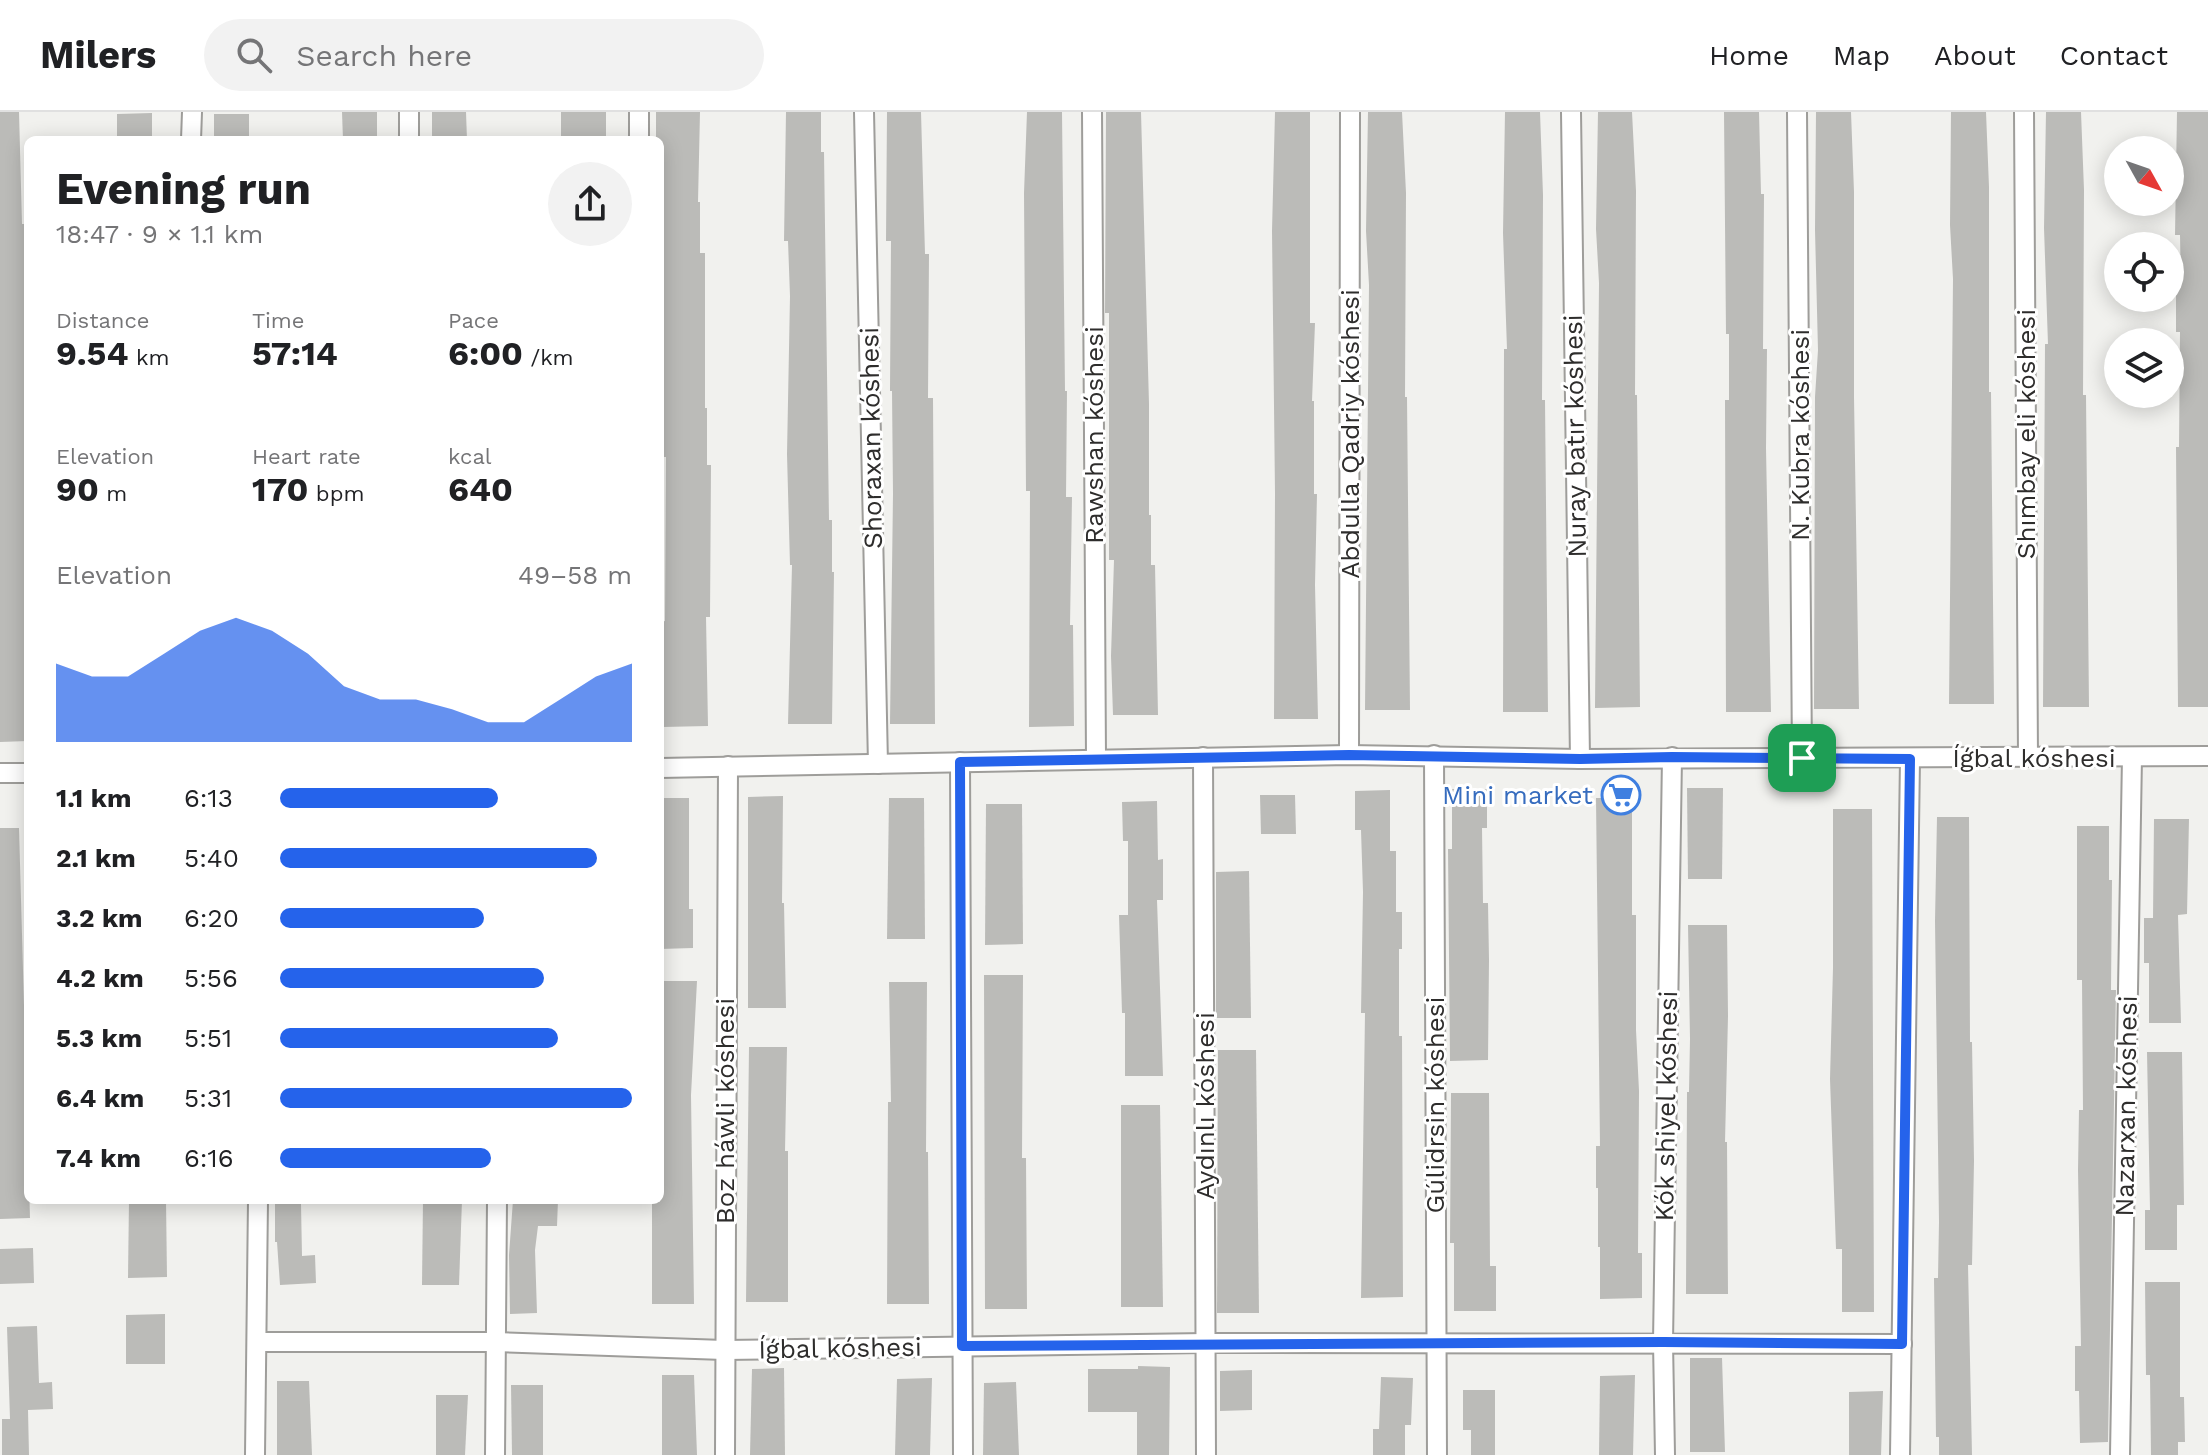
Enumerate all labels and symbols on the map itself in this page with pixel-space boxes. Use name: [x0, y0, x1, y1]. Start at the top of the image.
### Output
north arrow: [2104, 136, 2184, 216]
street label: Abdulla Qadriy kóshesi: [1335, 289, 1365, 579]
street label: Shımbay eli kóshesi: [2011, 309, 2041, 559]
street label: Nuray batır kóshesi: [1558, 314, 1592, 558]
street label: Rawshan kóshesi: [1079, 326, 1109, 544]
street label: Shoraxan kóshesi: [854, 327, 888, 549]
street label: N. Kubra kóshesi: [1785, 329, 1815, 541]
pin: [1768, 724, 1836, 792]
street label: Íǵbal kóshesi: [1952, 743, 2116, 773]
supermarket icon: Mini market: [1600, 774, 1642, 816]
place label: Mini market: [1442, 780, 1593, 810]
street label: Kók shiyel kóshesi: [1649, 990, 1683, 1222]
street label: Nazarxan kóshesi: [2109, 995, 2143, 1217]
street label: Gúlidrsin kóshesi: [1420, 997, 1450, 1213]
street label: Boz háwli kóshesi: [710, 998, 740, 1224]
street label: Aydınlı kóshesi: [1190, 1012, 1220, 1200]
street label: Íǵbal kóshesi: [758, 1332, 922, 1364]

